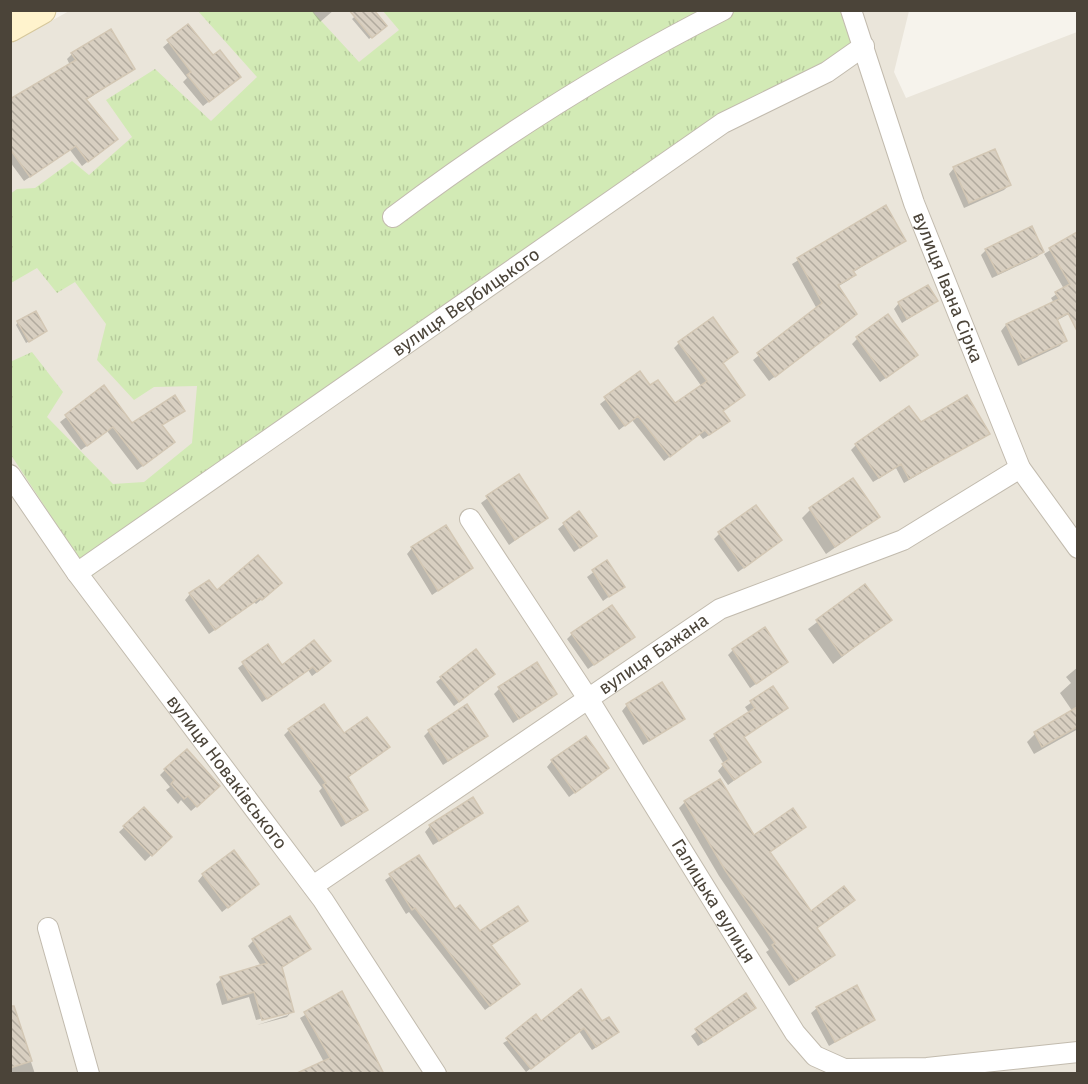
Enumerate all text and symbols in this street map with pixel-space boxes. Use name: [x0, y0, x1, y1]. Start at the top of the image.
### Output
street label: вулиця Івана Сірка: [908, 209, 988, 366]
street label: вулиця Вербицького: [388, 243, 544, 361]
street label: вулиця Бажана: [594, 609, 713, 699]
street label: вулиця Новаківського: [162, 691, 292, 854]
street label: Галицька вулиця: [667, 835, 760, 967]

